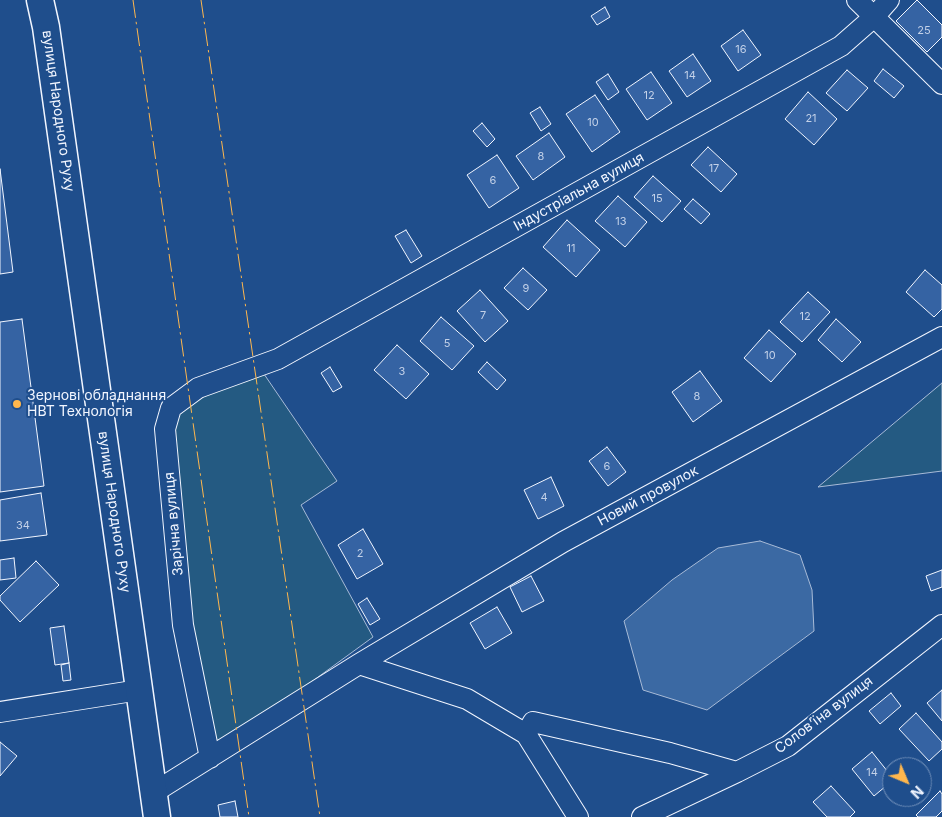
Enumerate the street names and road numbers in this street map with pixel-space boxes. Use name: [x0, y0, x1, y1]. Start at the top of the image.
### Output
street label: вулиця Народного Руху: [38, 29, 78, 193]
street label: Індустріальна вулиця: [511, 149, 647, 235]
street label: вулиця Народного Руху: [94, 430, 134, 594]
street label: Новий провулок: [595, 462, 701, 530]
street label: Зарічна вулиця: [161, 471, 187, 577]
street label: Соловʼїна вулиця: [772, 673, 876, 757]

